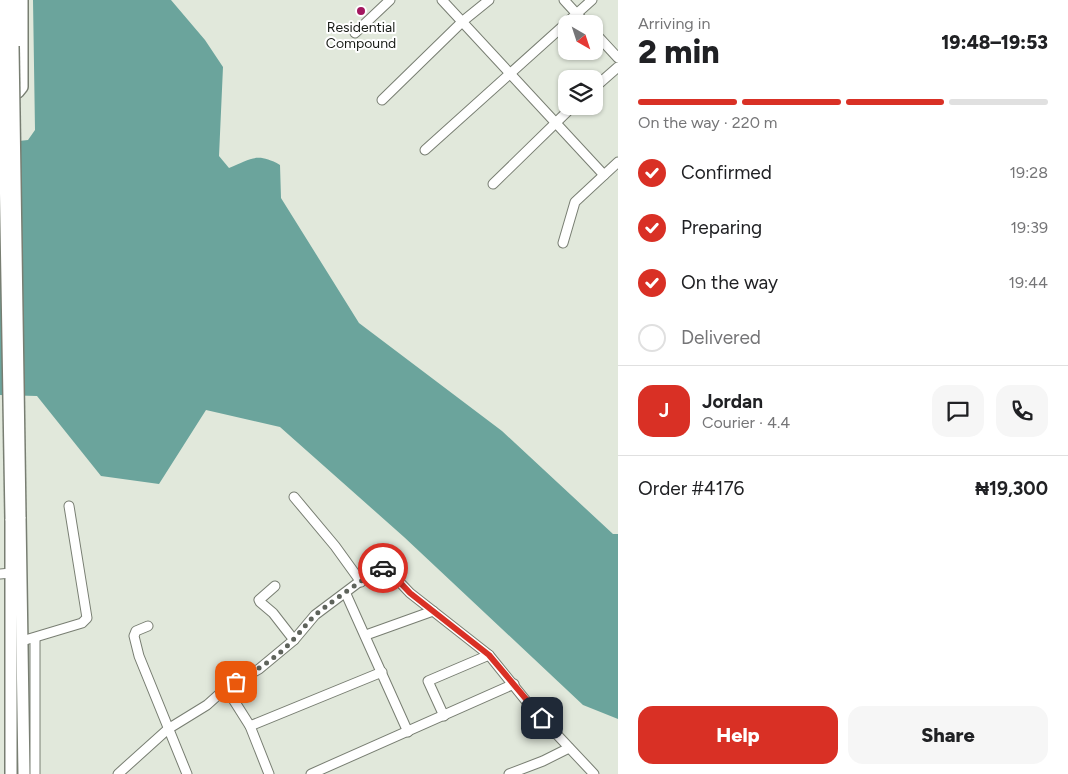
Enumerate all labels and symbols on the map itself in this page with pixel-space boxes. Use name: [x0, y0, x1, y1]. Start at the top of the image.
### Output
marker: Residential Compound: [355, 5, 367, 17]
north arrow: [558, 15, 602, 60]
place label: Residential Compound: [326, 19, 396, 52]
courier: [358, 543, 408, 593]
pin: [215, 661, 257, 703]
pin: [521, 697, 563, 739]

